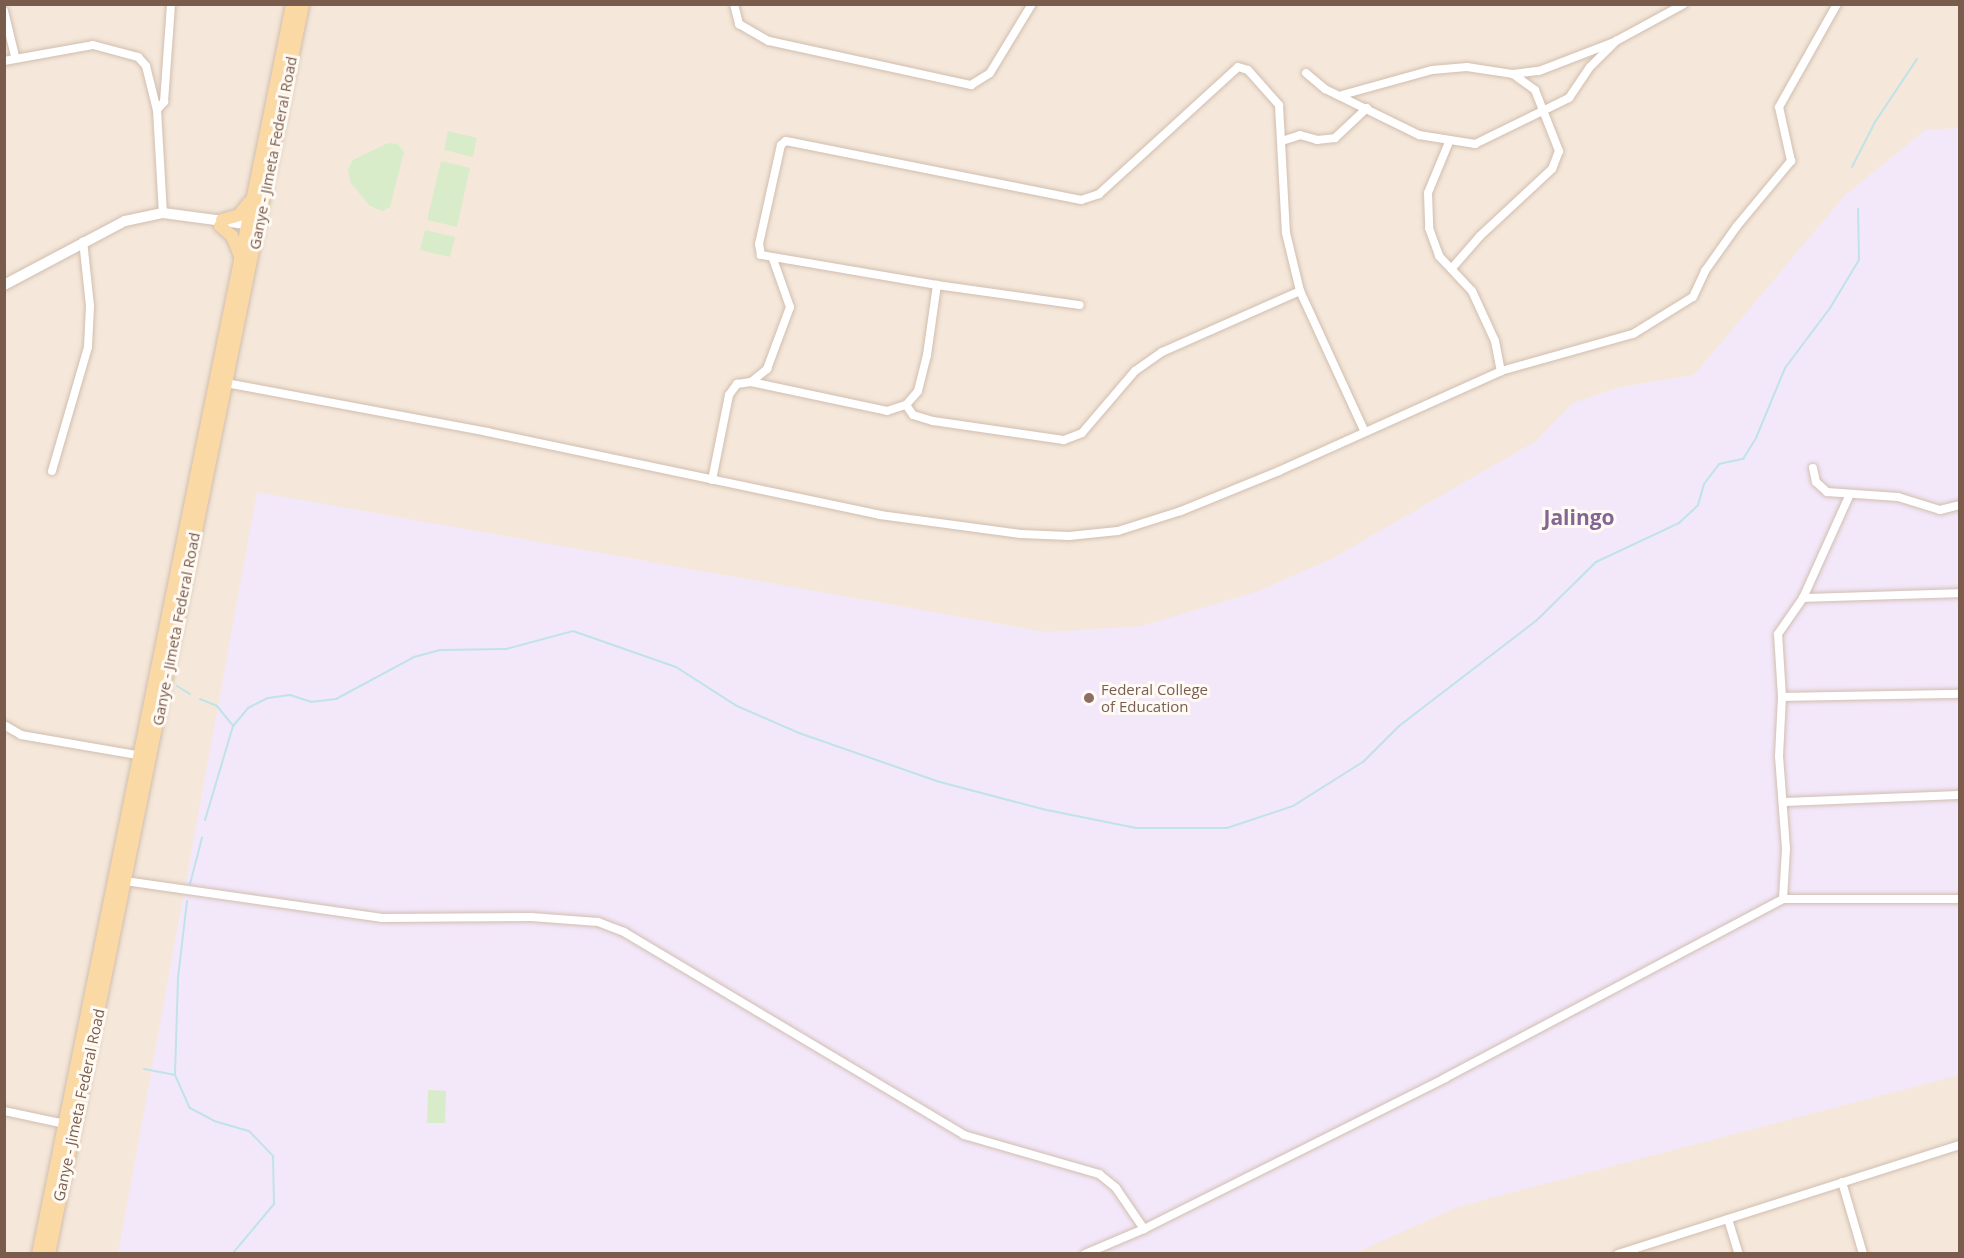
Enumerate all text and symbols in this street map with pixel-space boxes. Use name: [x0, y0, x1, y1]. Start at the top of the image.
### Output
street label: Ganye - Jimeta Federal Road: [245, 55, 301, 251]
district label: Jalingo: [1543, 504, 1615, 530]
street label: Ganye - Jimeta Federal Road: [148, 531, 204, 727]
place label: Federal College of Education: [1101, 680, 1208, 715]
marker: Federal College of Education: [1082, 691, 1096, 705]
street label: Ganye - Jimeta Federal Road: [50, 1007, 108, 1203]

